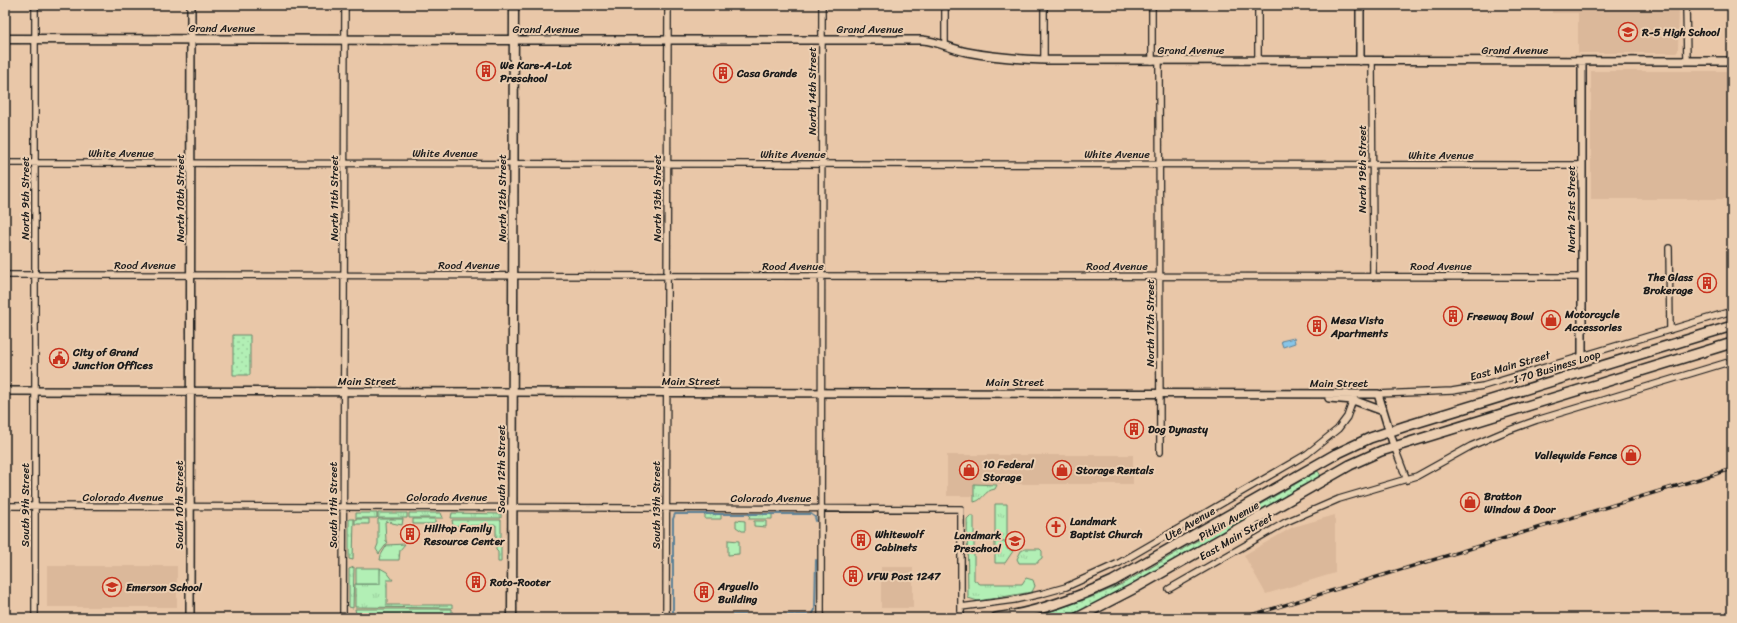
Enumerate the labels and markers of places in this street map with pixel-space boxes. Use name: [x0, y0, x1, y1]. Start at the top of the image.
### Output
school or university icon: R-5 High School: [1617, 21, 1639, 43]
place label: R-5 High School: [1641, 23, 1721, 42]
place label: We Kare-A-Lot Preschool: [500, 56, 572, 88]
building icon: We Kare-A-Lot Preschool: [475, 60, 497, 82]
building icon: Casa Grande: [712, 62, 734, 84]
place label: Casa Grande: [736, 64, 797, 83]
place label: The Glass Brokerage: [1643, 268, 1694, 300]
building icon: The Glass Brokerage: [1696, 272, 1718, 294]
building icon: Freeway Bowl: [1442, 305, 1464, 327]
place label: Motorcycle Accessories: [1564, 305, 1622, 337]
place label: Freeway Bowl: [1466, 307, 1535, 326]
shop icon: Motorcycle Accessories: [1540, 309, 1562, 331]
place label: Mesa Vista Apartments: [1330, 311, 1389, 343]
building icon: Mesa Vista Apartments: [1306, 315, 1328, 337]
place label: City of Grand Junction Offices: [72, 343, 153, 375]
public building icon: City of Grand Junction Offices: [48, 347, 70, 369]
building icon: Dog Dynasty: [1123, 418, 1145, 440]
place label: Dog Dynasty: [1148, 420, 1208, 439]
shop icon: Valleywide Fence: [1620, 444, 1642, 466]
place label: Valleywide Fence: [1535, 446, 1618, 465]
place label: 10 Federal Storage: [982, 455, 1035, 487]
shop icon: 10 Federal Storage: [958, 459, 980, 481]
shop icon: Storage Rentals: [1051, 459, 1073, 481]
place label: Storage Rentals: [1075, 461, 1155, 480]
place label: Bratton Window & Door: [1484, 487, 1557, 519]
shop icon: Bratton Window & Door: [1459, 491, 1481, 513]
place label: Landmark Baptist Church: [1070, 512, 1143, 544]
church icon: Landmark Baptist Church: [1045, 516, 1067, 538]
place label: Hilltop Family Resource Center: [423, 519, 506, 551]
building icon: Hilltop Family Resource Center: [399, 523, 421, 545]
place label: Whitewolf Cabinets: [874, 525, 926, 557]
place label: Landmark Preschool: [954, 526, 1002, 558]
building icon: Whitewolf Cabinets: [850, 529, 872, 551]
school or university icon: Landmark Preschool: [1004, 530, 1026, 552]
building icon: VFW Post 1247: [842, 565, 864, 587]
place label: VFW Post 1247: [867, 567, 942, 586]
building icon: Roto-Rooter: [465, 571, 487, 593]
place label: Roto-Rooter: [489, 573, 552, 592]
school or university icon: Emerson School: [101, 576, 123, 598]
place label: Arguello Building: [717, 577, 759, 609]
place label: Emerson School: [126, 578, 203, 597]
building icon: Arguello Building: [693, 581, 715, 603]

